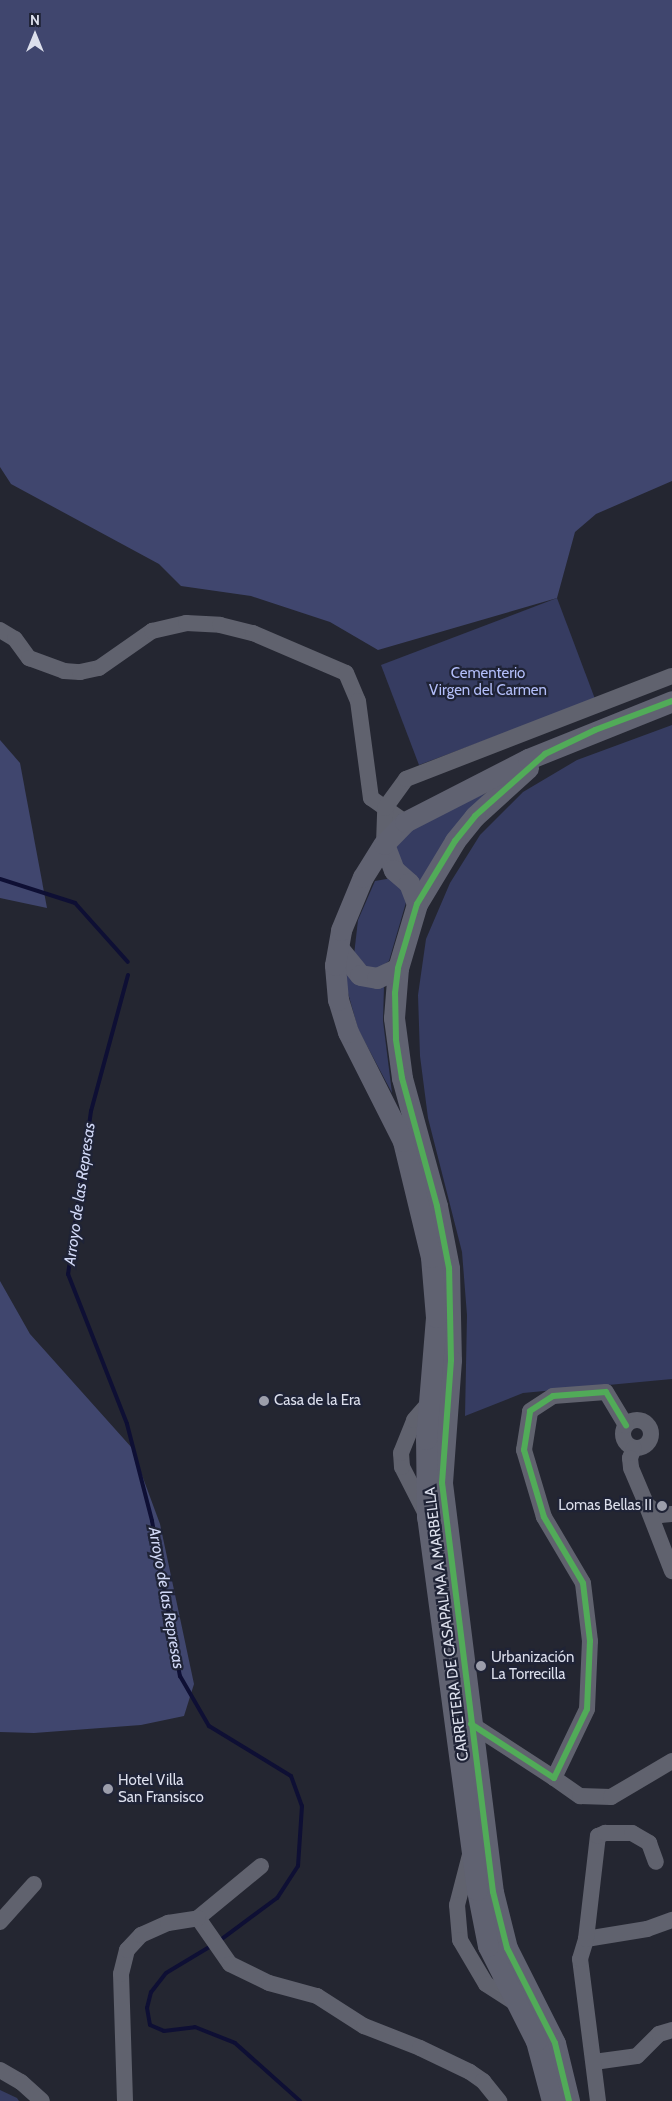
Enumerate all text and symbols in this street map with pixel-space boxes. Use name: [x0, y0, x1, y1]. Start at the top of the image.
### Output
north arrow: [10, 10, 60, 60]
text: N: [30, 11, 40, 29]
park label: Cementerio Virgen del Carmen: [429, 664, 547, 699]
water label: Arroyo de las Represas: [60, 1121, 100, 1267]
place label: Casa de la Era: [274, 1392, 361, 1410]
marker: Casa de la Era: [258, 1395, 270, 1407]
street label: CARRETERA DE CASAPALMA A MARBELLA: [421, 1486, 473, 1762]
place label: Lomas Bellas II: [558, 1497, 652, 1515]
marker: Lomas Bellas II: [656, 1500, 668, 1512]
water label: Arroyo de las Represas: [144, 1525, 188, 1671]
place label: Urbanización La Torrecilla: [491, 1648, 574, 1683]
marker: Urbanización La Torrecilla: [475, 1660, 487, 1672]
place label: Hotel Villa San Fransisco: [118, 1771, 204, 1806]
marker: Hotel Villa San Fransisco: [102, 1783, 114, 1795]

